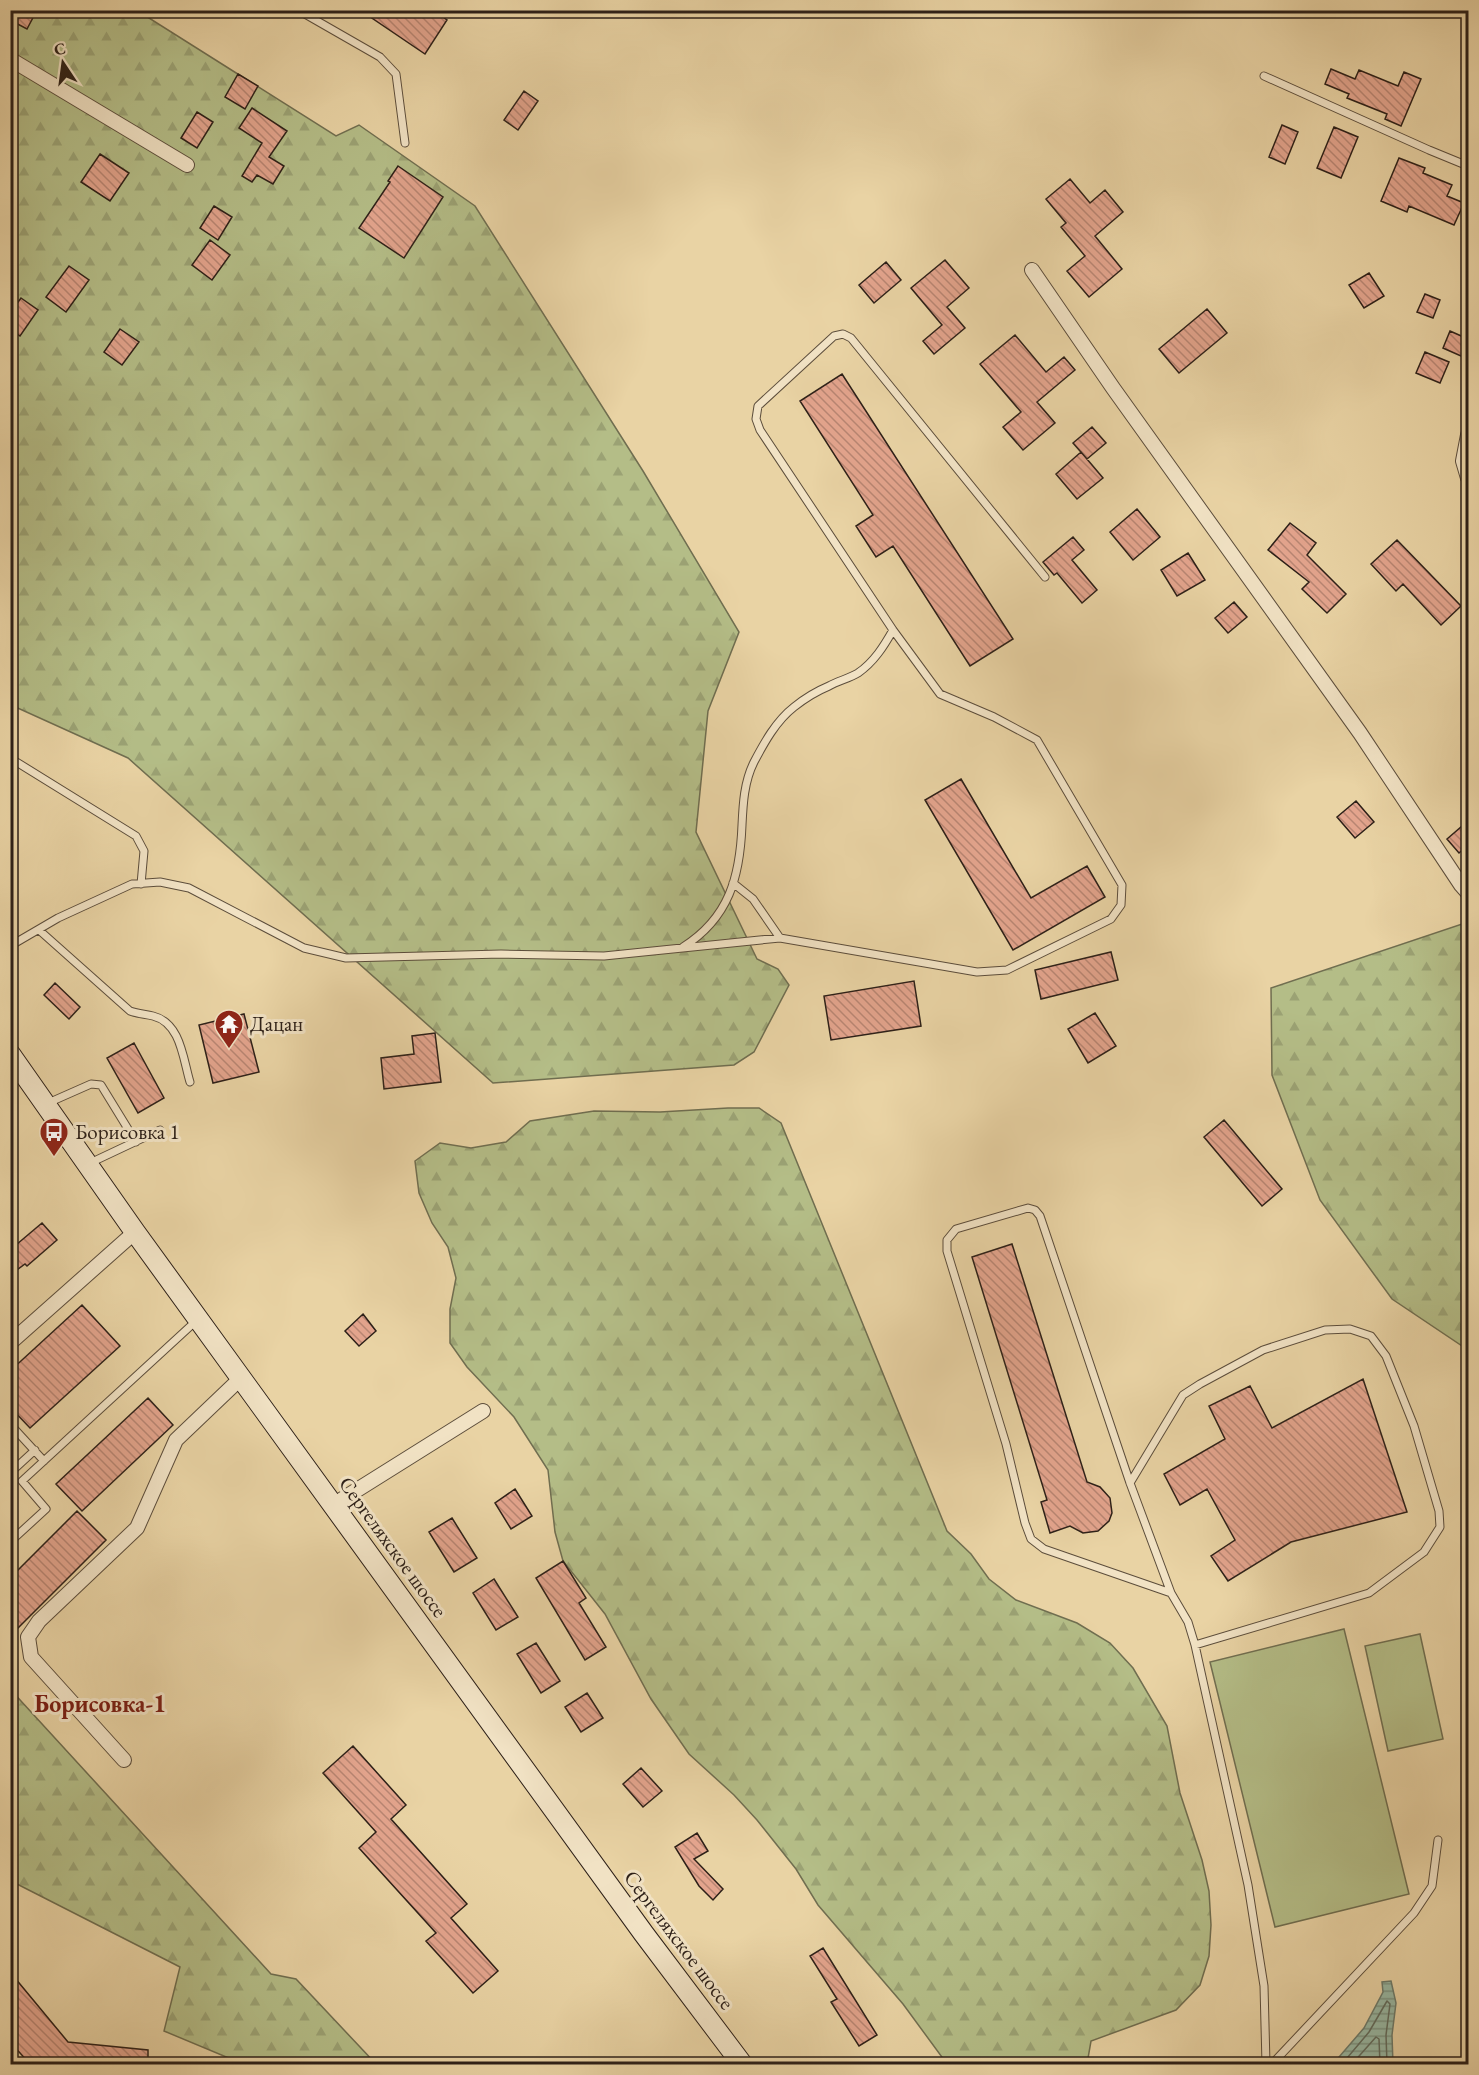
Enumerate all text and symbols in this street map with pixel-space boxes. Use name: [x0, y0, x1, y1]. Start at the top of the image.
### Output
north arrow: [33, 33, 93, 93]
text: С: [52, 37, 68, 60]
temple icon: Дацан: [213, 1008, 245, 1050]
place label: Дацан: [250, 1010, 303, 1037]
bus stop icon: Борисовка 1: [38, 1116, 70, 1158]
place label: Борисовка 1: [75, 1118, 180, 1145]
street label: Сергеляхское шоссе: [333, 1471, 454, 1622]
district label: Борисовка-1: [34, 1688, 166, 1719]
street label: Сергеляхское шоссе: [618, 1865, 741, 2015]

